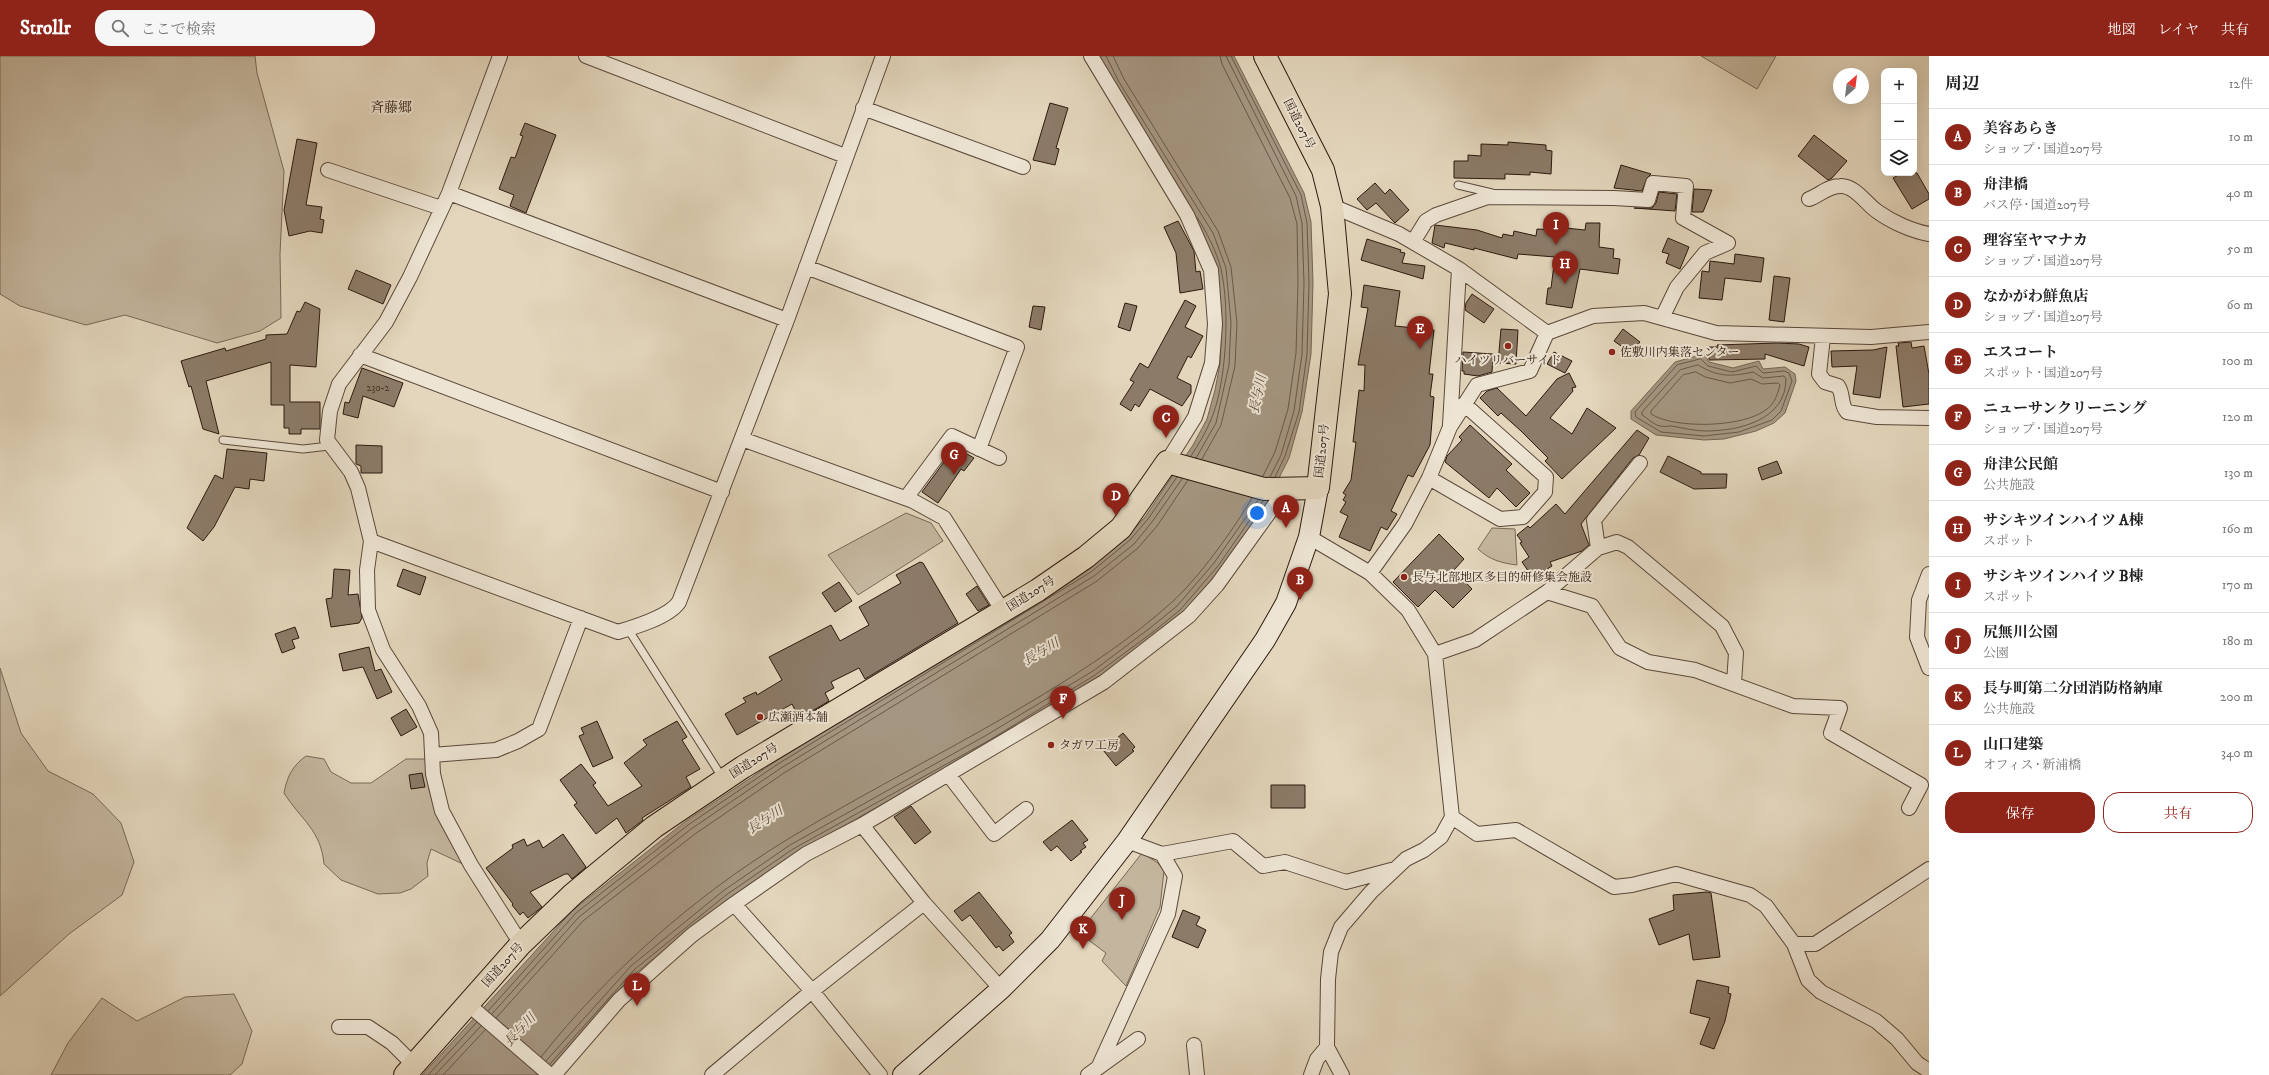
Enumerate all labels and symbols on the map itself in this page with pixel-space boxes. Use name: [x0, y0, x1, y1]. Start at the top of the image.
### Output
north arrow: [1833, 68, 1869, 104]
street label: 国道207号: [1280, 96, 1318, 152]
district label: 斉藤郷: [370, 99, 412, 117]
pin: I: [1543, 212, 1569, 245]
pin: H: [1552, 251, 1578, 284]
pin: E: [1407, 316, 1433, 349]
marker: ハイツリバーサイド: [1503, 341, 1513, 351]
place label: 佐敷川内集落センター: [1620, 345, 1740, 360]
marker: 佐敷川内集落センター: [1607, 347, 1617, 357]
place label: ハイツリバーサイド: [1455, 353, 1561, 368]
water label: 長与川: [1246, 371, 1270, 415]
house number: 230-2: [367, 382, 390, 394]
pin: C: [1153, 405, 1179, 438]
street label: 国道207号: [1312, 423, 1332, 479]
pin: G: [941, 442, 967, 475]
pin: D: [1103, 483, 1129, 516]
pin: A: [1273, 495, 1299, 528]
your location: [1247, 503, 1267, 523]
pin: B: [1287, 567, 1313, 600]
place label: 長与北部地区多目的研修集会施設: [1412, 570, 1592, 585]
marker: 長与北部地区多目的研修集会施設: [1399, 572, 1409, 582]
street label: 国道207号: [1004, 573, 1058, 615]
water label: 長与川: [1020, 634, 1064, 669]
pin: F: [1050, 686, 1076, 719]
place label: 広瀬酒本舗: [768, 710, 828, 725]
marker: 広瀬酒本舗: [755, 712, 765, 722]
place label: タガワ工房: [1059, 738, 1119, 753]
street label: 国道207号: [727, 740, 781, 782]
marker: タガワ工房: [1046, 740, 1056, 750]
water label: 長与川: [744, 802, 787, 837]
pin: J: [1109, 887, 1135, 920]
pin: K: [1070, 916, 1096, 949]
street label: 国道207号: [479, 940, 527, 990]
pin: L: [624, 973, 650, 1006]
water label: 長与川: [501, 1009, 541, 1050]

